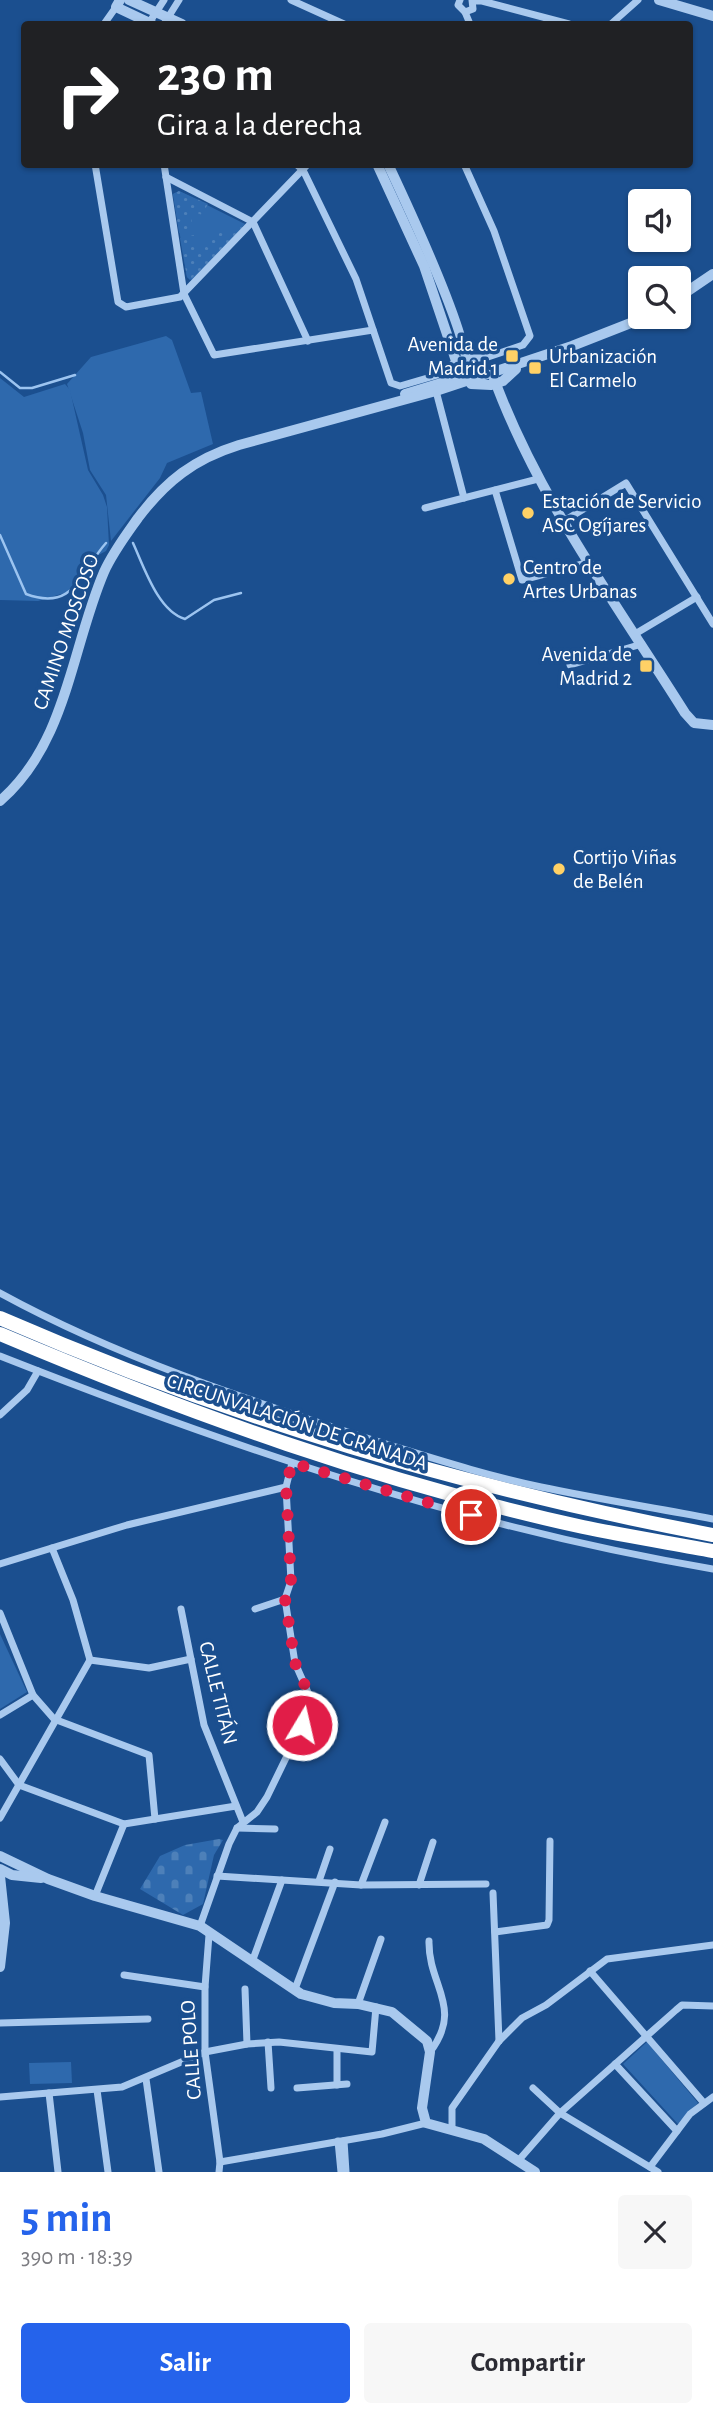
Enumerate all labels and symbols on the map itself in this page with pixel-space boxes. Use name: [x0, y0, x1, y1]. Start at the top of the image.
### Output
place label: Avenida de Madrid 1: [407, 334, 498, 379]
place label: Urbanización El Carmelo: [549, 346, 657, 391]
marker: Avenida de Madrid 1: [504, 348, 520, 364]
marker: Urbanización El Carmelo: [527, 360, 543, 376]
place label: Estación de Servicio ASC Ogíjares: [542, 491, 702, 536]
marker: Estación de Servicio ASC Ogíjares: [520, 505, 536, 521]
street label: CAMINO MOSCOSO: [29, 551, 103, 713]
place label: Centro de Artes Urbanas: [523, 557, 637, 602]
marker: Centro de Artes Urbanas: [501, 571, 517, 587]
place label: Avenida de Madrid 2: [541, 644, 632, 689]
marker: Avenida de Madrid 2: [638, 658, 654, 674]
place label: Cortijo Viñas de Belén: [573, 847, 677, 892]
marker: Cortijo Viñas de Belén: [551, 861, 567, 877]
street label: CIRCUNVALACIÓN DE GRANADA: [164, 1368, 431, 1474]
pin: [441, 1485, 501, 1545]
street label: CALLE TITÁN: [195, 1639, 243, 1747]
position arrow: [265, 1688, 339, 1762]
street label: CALLE POLO: [177, 2000, 205, 2100]

